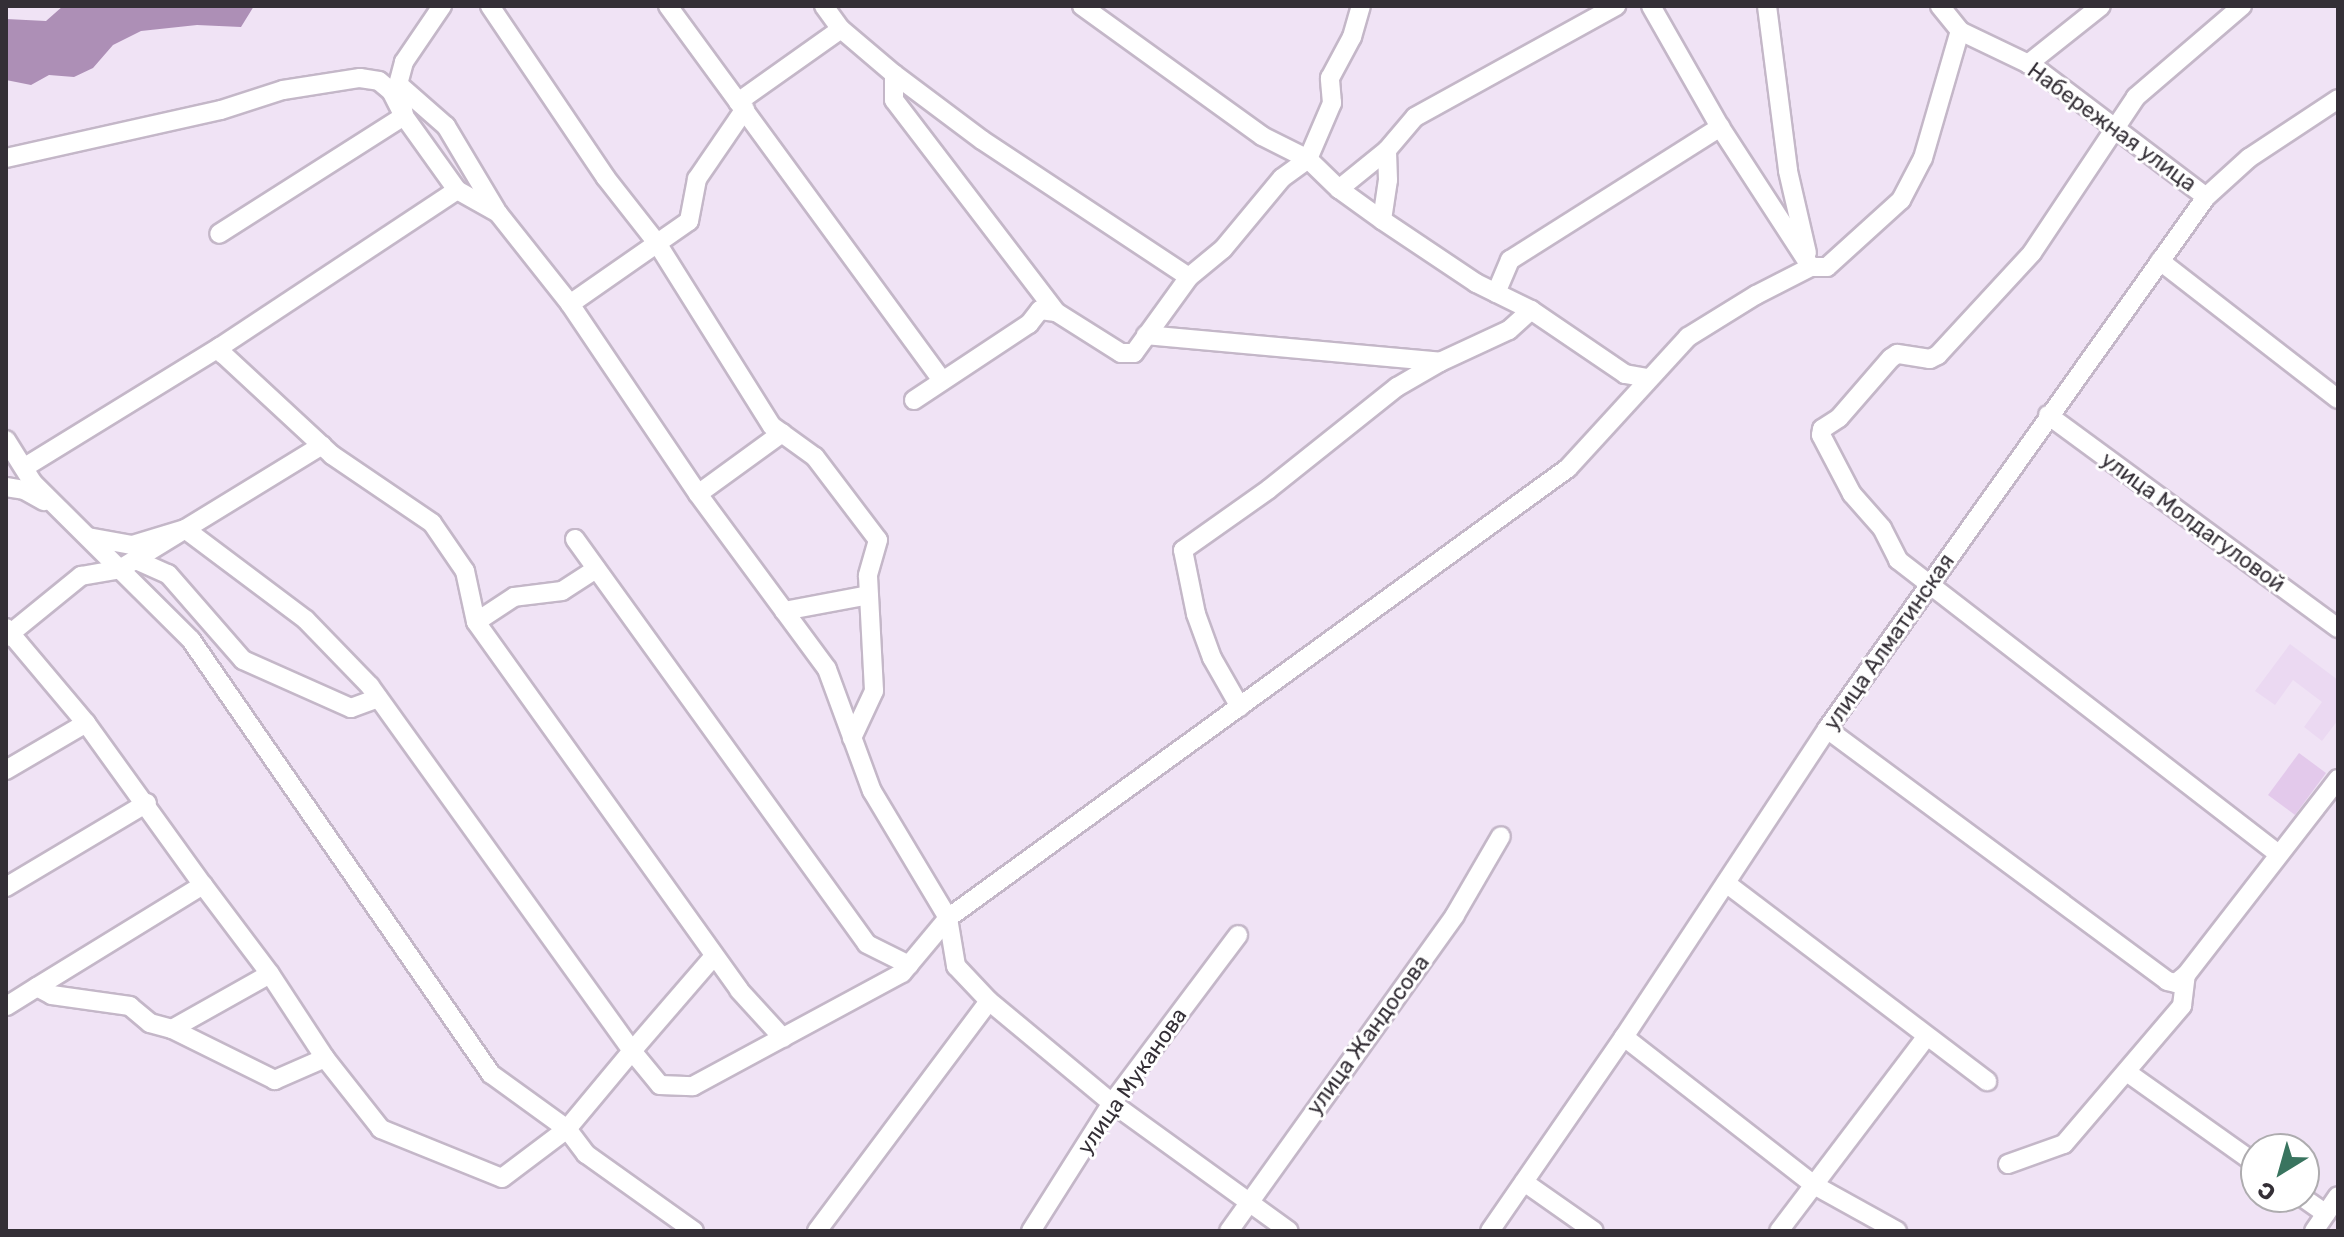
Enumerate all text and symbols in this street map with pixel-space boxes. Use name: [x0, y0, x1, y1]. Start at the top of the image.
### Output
street label: Набережная улица: [2022, 57, 2202, 197]
street label: улица Молдагуловой: [2096, 446, 2290, 598]
street label: улица Алматинская: [1818, 549, 1960, 735]
street label: улица Жандосова: [1301, 950, 1435, 1120]
street label: улица Муканова: [1072, 1003, 1192, 1159]
north arrow: [2240, 1133, 2320, 1213]
text: С: [2252, 1176, 2281, 1206]

